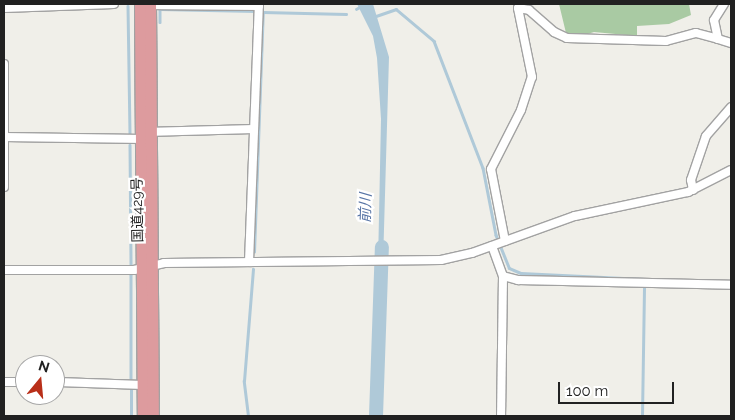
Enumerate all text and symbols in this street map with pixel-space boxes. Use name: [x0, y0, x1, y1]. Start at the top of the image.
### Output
street label: 国道429号: [128, 177, 146, 243]
water label: 前川: [356, 193, 376, 223]
north arrow: [15, 355, 65, 405]
text: N: [37, 357, 52, 376]
scale bar: [560, 372, 676, 404]
text: 100 m: [566, 382, 608, 400]

